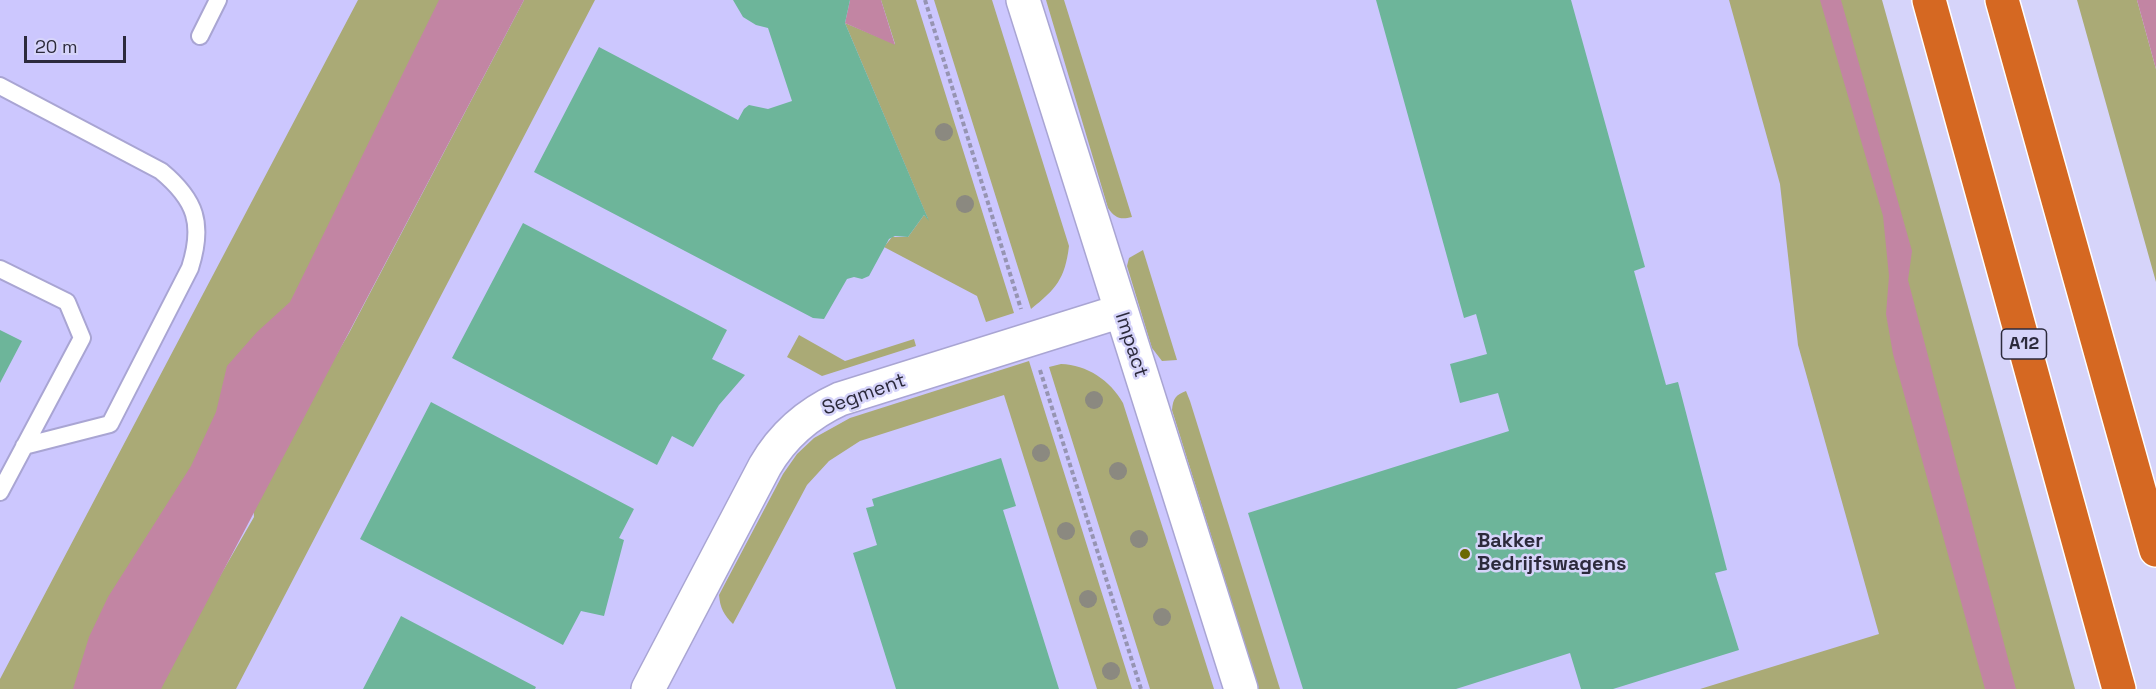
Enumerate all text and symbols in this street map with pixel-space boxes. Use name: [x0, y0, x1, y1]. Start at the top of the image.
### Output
scale bar: [27, 24, 129, 62]
text: 20 m: [35, 35, 78, 58]
street label: Impact: [1109, 309, 1153, 381]
road number: A12: [2002, 329, 2046, 359]
street label: Segment: [819, 369, 909, 421]
place label: Bakker Bedrijfswagens: [1477, 530, 1626, 577]
marker: Bakker Bedrijfswagens: [1458, 547, 1472, 561]

